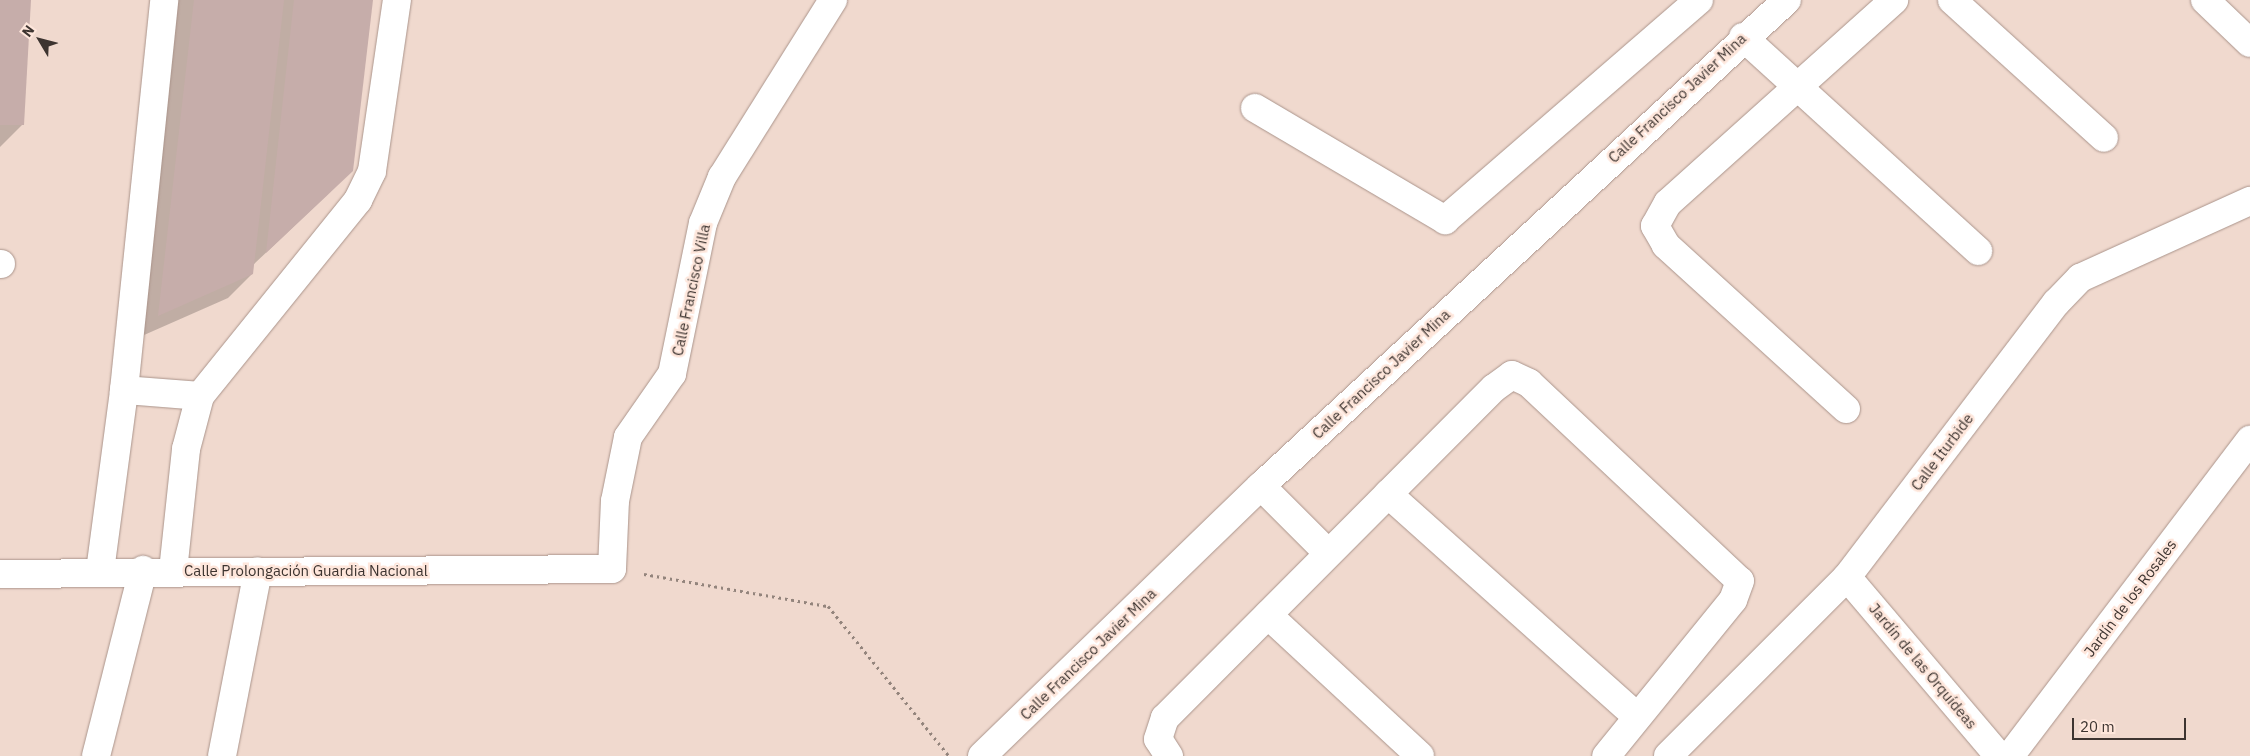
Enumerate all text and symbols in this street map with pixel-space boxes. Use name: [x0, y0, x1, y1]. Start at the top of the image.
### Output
north arrow: [15, 15, 65, 65]
text: N: [18, 22, 38, 40]
street label: Calle Francisco Javier Mina: [1604, 29, 1750, 167]
street label: Calle Francisco Villa: [668, 222, 714, 358]
street label: Calle Francisco Javier Mina: [1308, 305, 1454, 443]
street label: Calle Iturbide: [1907, 410, 1977, 494]
street label: Jardín de los Rosales: [2080, 536, 2180, 660]
street label: Calle Prolongación Guardia Nacional: [184, 562, 428, 580]
street label: Calle Francisco Javier Mina: [1016, 584, 1160, 724]
street label: Jardín de las Orquídeas: [1865, 600, 1981, 732]
scale bar: [2075, 708, 2189, 740]
text: 20 m: [2080, 717, 2115, 736]

